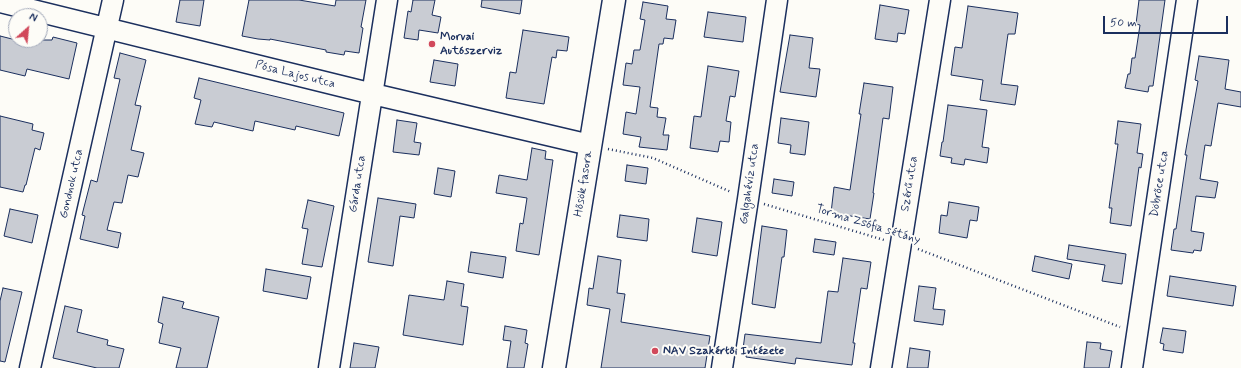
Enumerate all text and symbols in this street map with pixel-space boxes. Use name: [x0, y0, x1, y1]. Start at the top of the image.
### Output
north arrow: [8, 8, 48, 48]
scale bar: [1105, 8, 1230, 34]
text: N: [27, 10, 39, 26]
text: 50 m: [1110, 15, 1137, 31]
place label: Morvai Autószerviz: [440, 30, 502, 58]
marker: Morvai Autószerviz: [427, 39, 437, 49]
street label: Pósa Lajos utca: [254, 58, 336, 92]
street label: Galgahévíz utca: [737, 143, 763, 225]
street label: Gondnok utca: [57, 148, 87, 220]
street label: Hősök fasora: [572, 150, 596, 218]
street label: Döbrőce utca: [1148, 150, 1172, 218]
street label: Gárda utca: [346, 154, 370, 214]
street label: Szérű utca: [899, 155, 921, 213]
street label: Torma Zsófia sétány: [814, 202, 922, 248]
place label: NAV Szakértői Intézete: [663, 344, 784, 358]
marker: NAV Szakértői Intézete: [650, 346, 660, 356]

